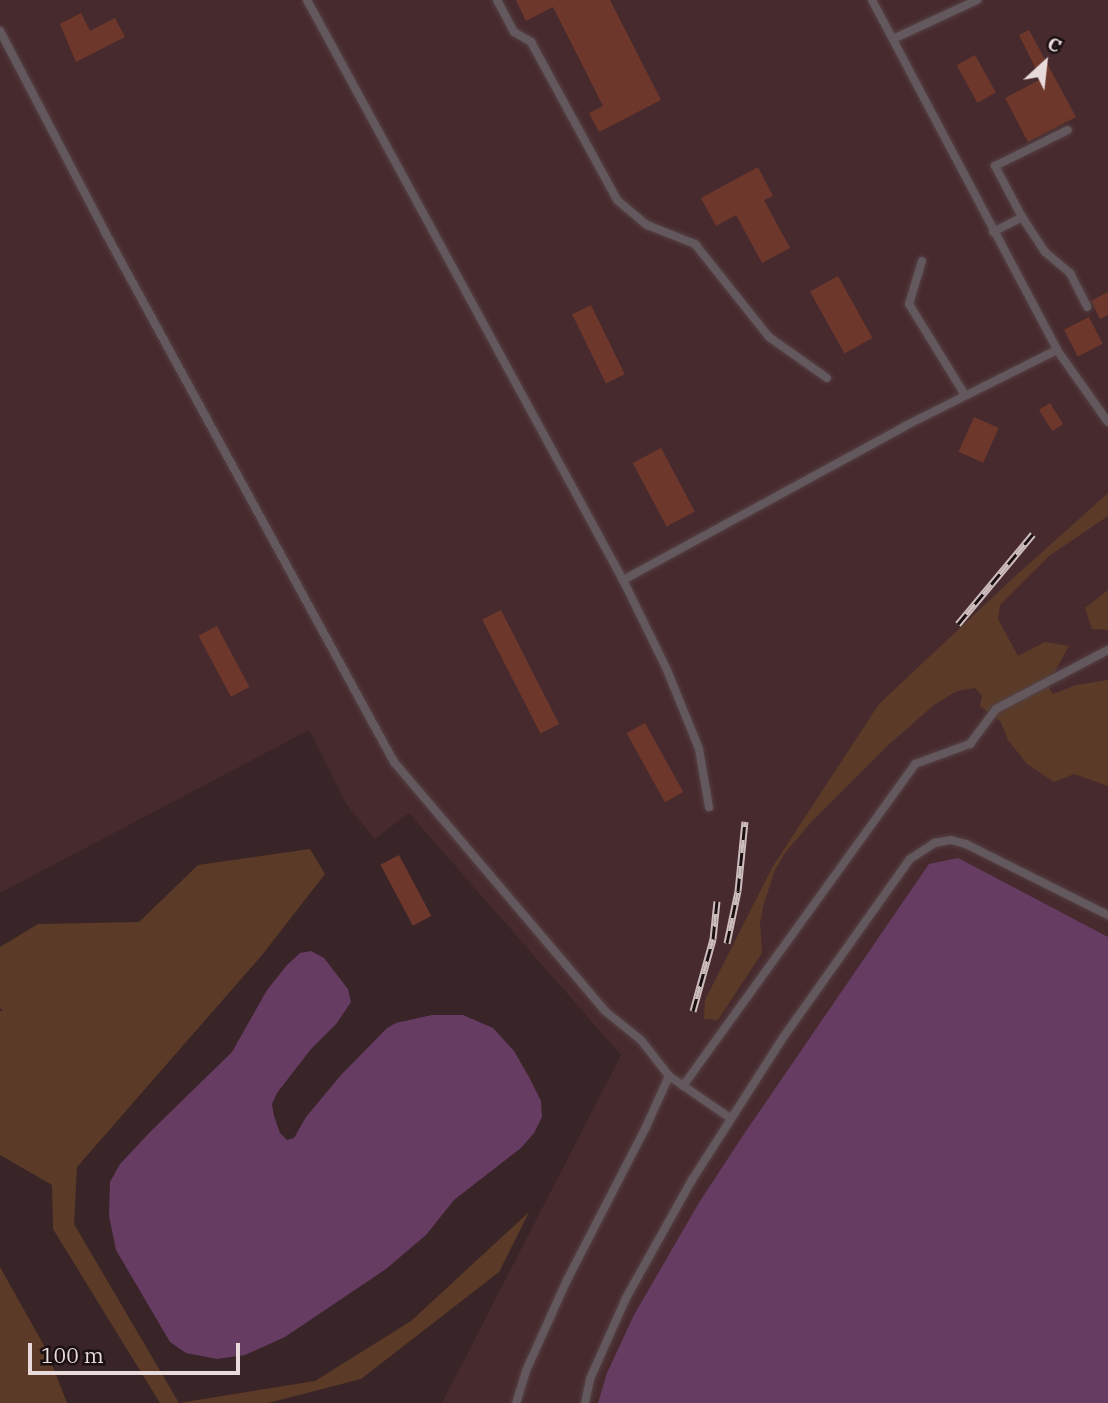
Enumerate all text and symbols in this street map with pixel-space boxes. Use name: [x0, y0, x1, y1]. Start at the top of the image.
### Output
north arrow: [1010, 28, 1080, 98]
text: С: [1043, 31, 1066, 58]
scale bar: [32, 1330, 243, 1374]
text: 100 m: [41, 1341, 104, 1369]

